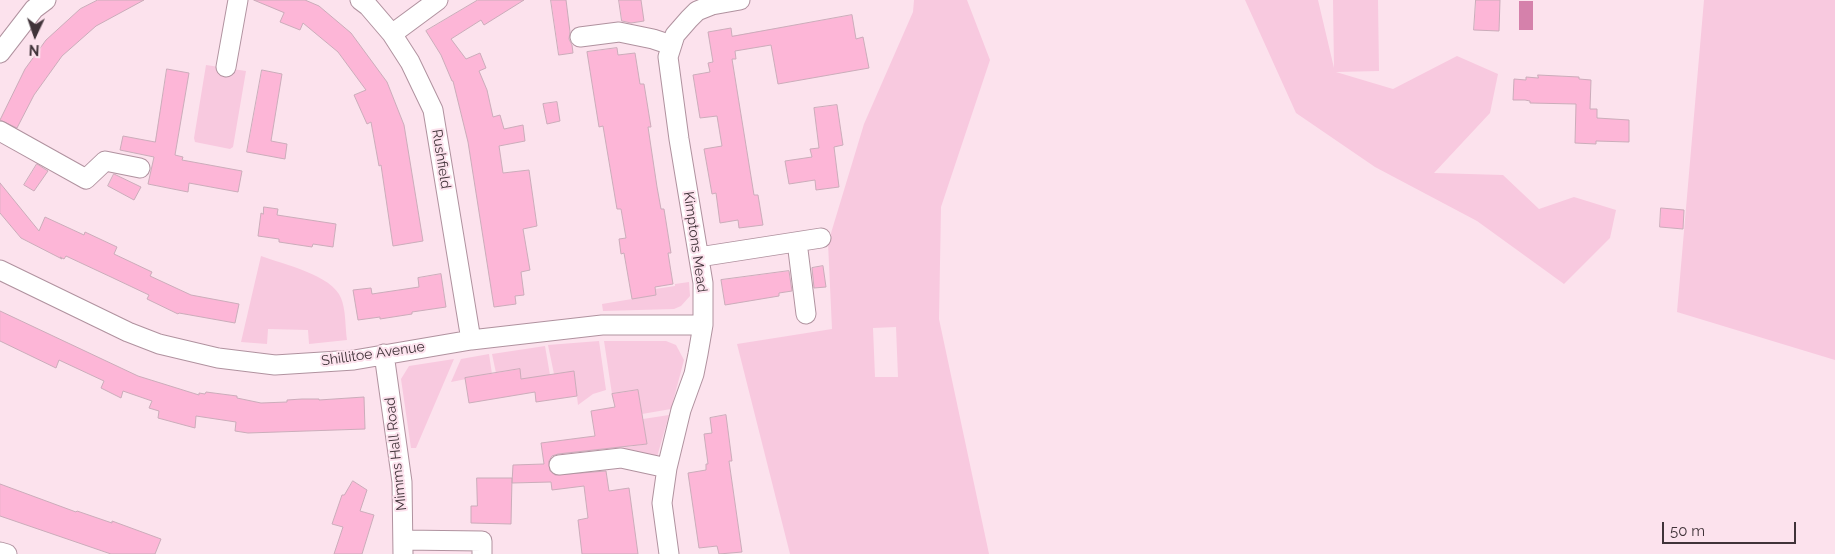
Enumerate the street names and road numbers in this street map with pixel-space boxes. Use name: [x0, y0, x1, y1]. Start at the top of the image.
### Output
street label: Rushfield: [428, 128, 454, 190]
street label: Kimptons Mead: [680, 191, 710, 293]
street label: Shillitoe Avenue: [320, 338, 426, 370]
street label: Mimms Hall Road: [382, 396, 410, 512]

